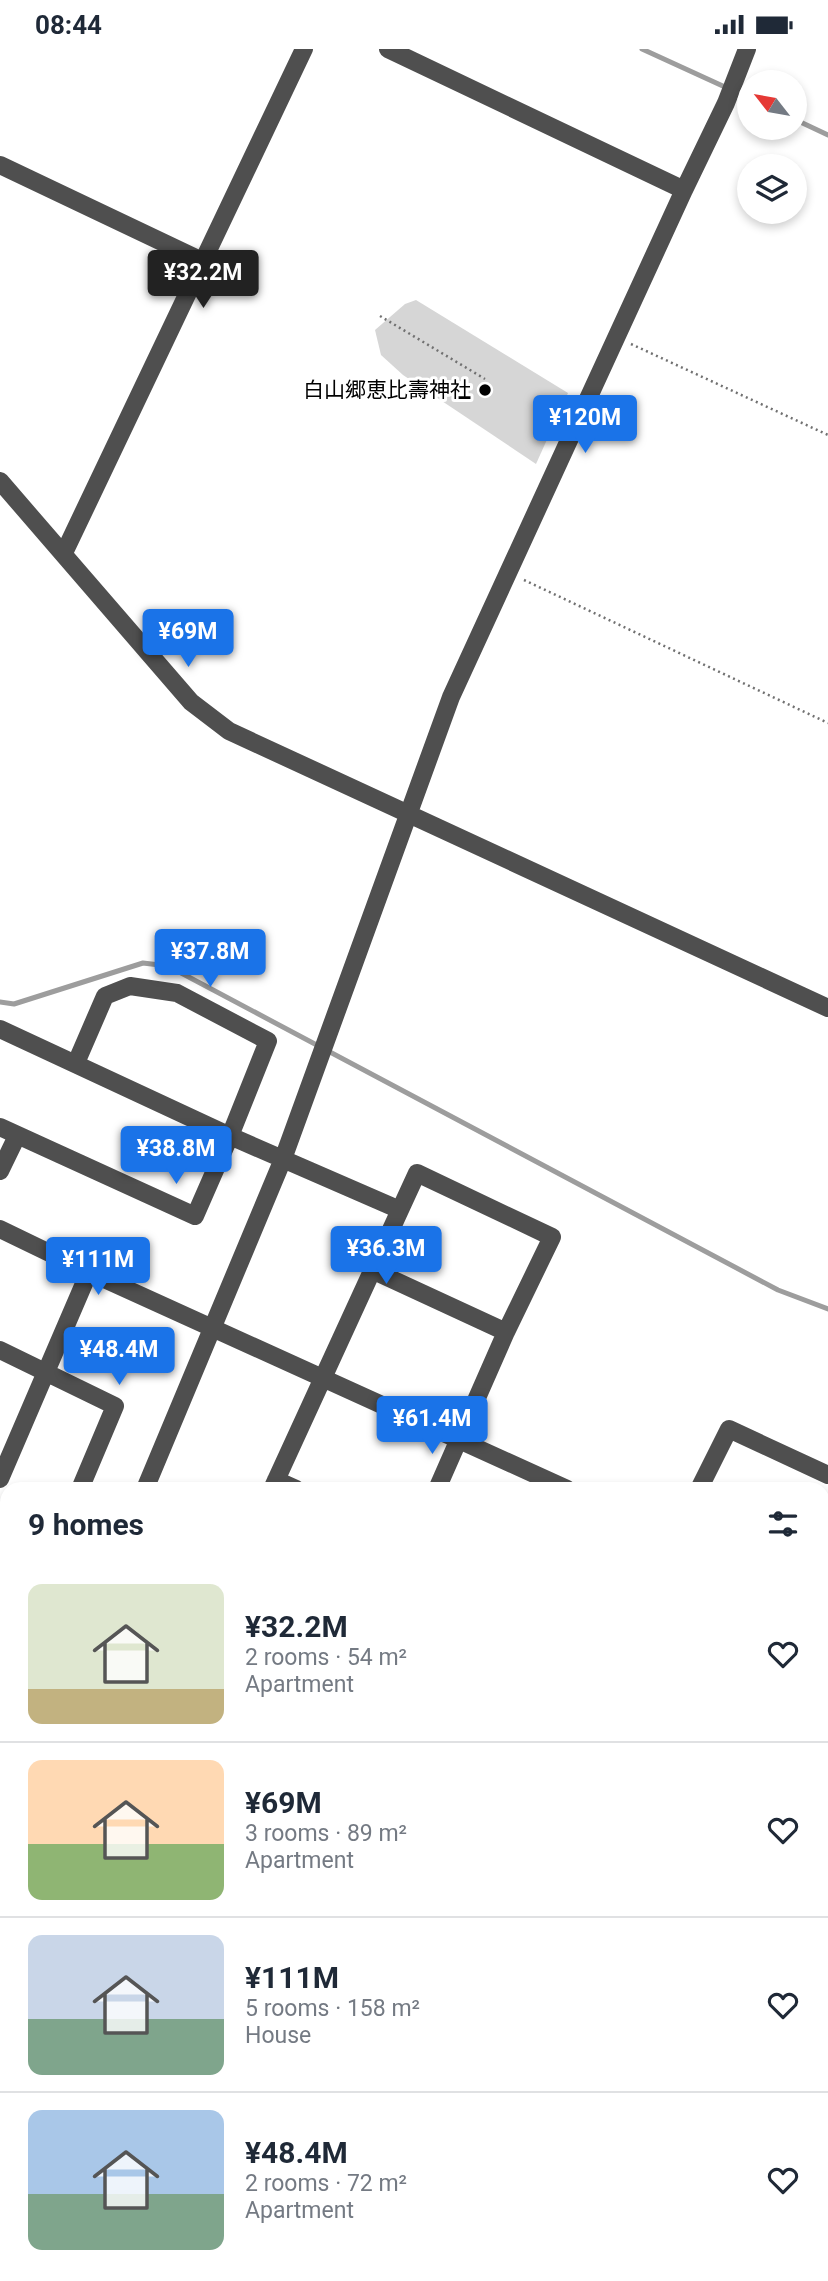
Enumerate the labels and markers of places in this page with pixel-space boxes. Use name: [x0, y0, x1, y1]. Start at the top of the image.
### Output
pin: ¥32.2M: [146, 251, 260, 310]
place label: 白山郷恵比壽神社: [303, 378, 471, 402]
marker: 白山郷恵比壽神社: [477, 382, 493, 398]
pin: ¥120M: [536, 395, 634, 455]
pin: ¥69M: [147, 609, 229, 669]
pin: ¥37.8M: [153, 929, 267, 989]
pin: ¥38.8M: [119, 1127, 233, 1186]
pin: ¥36.3M: [329, 1227, 443, 1286]
pin: ¥111M: [49, 1237, 147, 1297]
pin: ¥48.4M: [62, 1327, 176, 1387]
pin: ¥61.4M: [375, 1397, 489, 1456]

